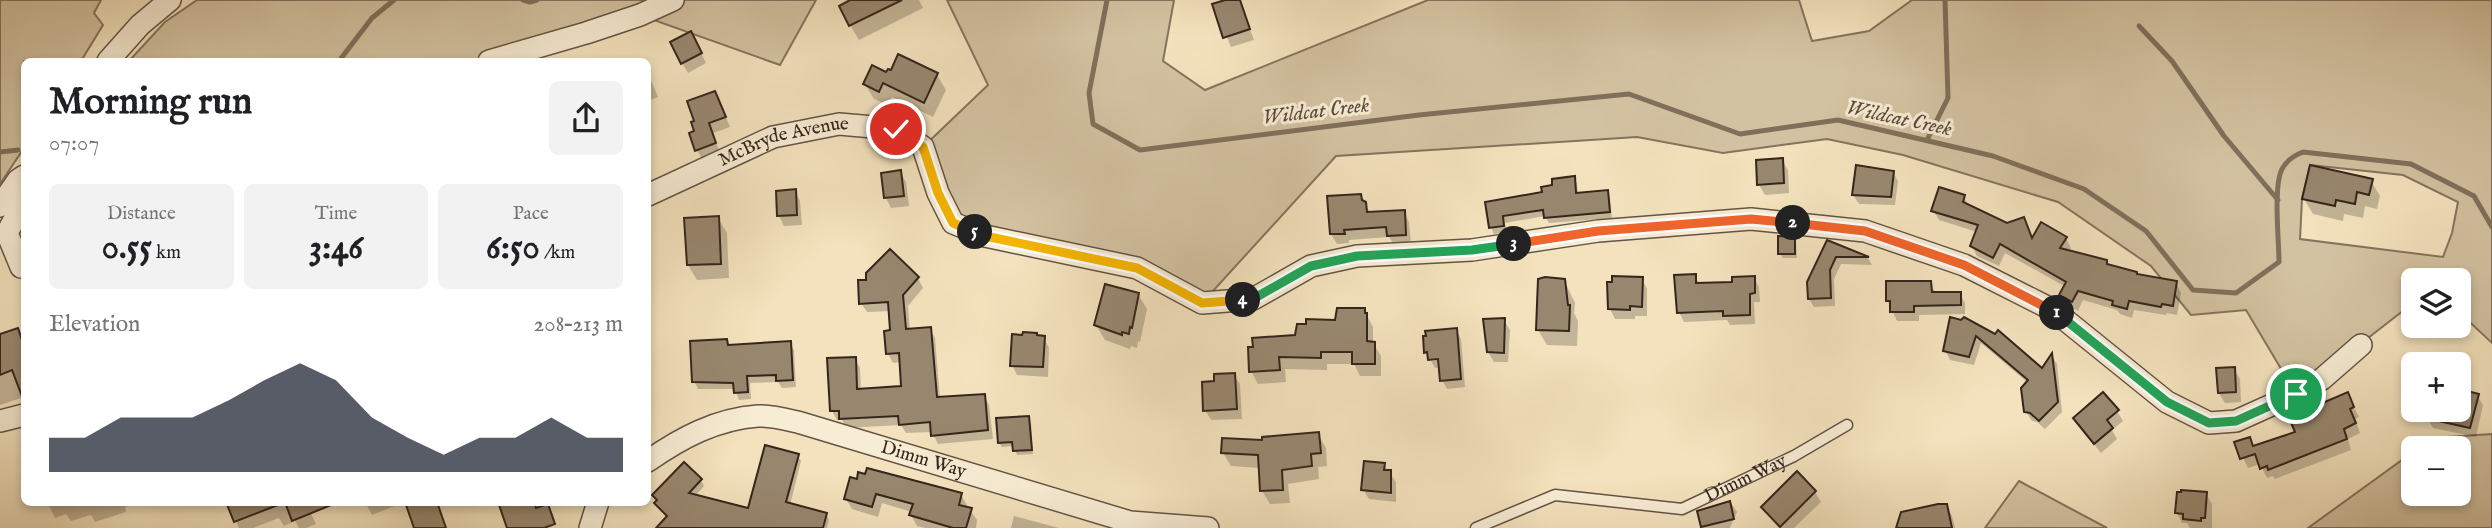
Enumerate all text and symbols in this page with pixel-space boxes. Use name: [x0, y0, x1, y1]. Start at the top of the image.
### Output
text: Morning run: [49, 79, 252, 127]
button: share: [549, 81, 623, 155]
water label: Wildcat Creek: [1261, 92, 1371, 132]
water label: Wildcat Creek: [1844, 95, 1955, 143]
pin: [866, 99, 926, 159]
icon: check: [877, 110, 915, 148]
street label: McBryde Avenue: [715, 112, 850, 173]
text: 07:07: [49, 129, 99, 158]
text: Distance: [107, 202, 176, 226]
text: Time: [315, 202, 357, 226]
text: Pace: [513, 202, 549, 226]
pin: 2: [1776, 206, 1811, 241]
text: 2: [1788, 210, 1797, 234]
pin: 5: [958, 215, 992, 250]
text: 5: [971, 219, 978, 243]
text: 0.55: [102, 226, 152, 271]
text: 3:46: [309, 226, 363, 271]
text: 6:50: [486, 226, 540, 271]
pin: 3: [1496, 226, 1532, 262]
text: 3: [1510, 231, 1517, 255]
text: km: [152, 241, 181, 265]
text: /km: [540, 241, 575, 265]
map controls: [2401, 268, 2471, 506]
button: layers: [2401, 268, 2471, 338]
pin: 4: [1226, 282, 1260, 318]
text: 4: [1238, 287, 1247, 311]
pin: 1: [2039, 296, 2074, 330]
text: 1: [2053, 300, 2060, 324]
text: Elevation: [49, 310, 140, 339]
text: 208–213 m: [533, 310, 623, 339]
button: +: [2401, 352, 2471, 422]
pin: [2266, 364, 2326, 424]
icon: arrive: [2277, 375, 2315, 413]
street label: Dimm Way: [878, 436, 970, 484]
button: −: [2401, 436, 2471, 506]
street label: Dimm Way: [1701, 449, 1791, 509]

